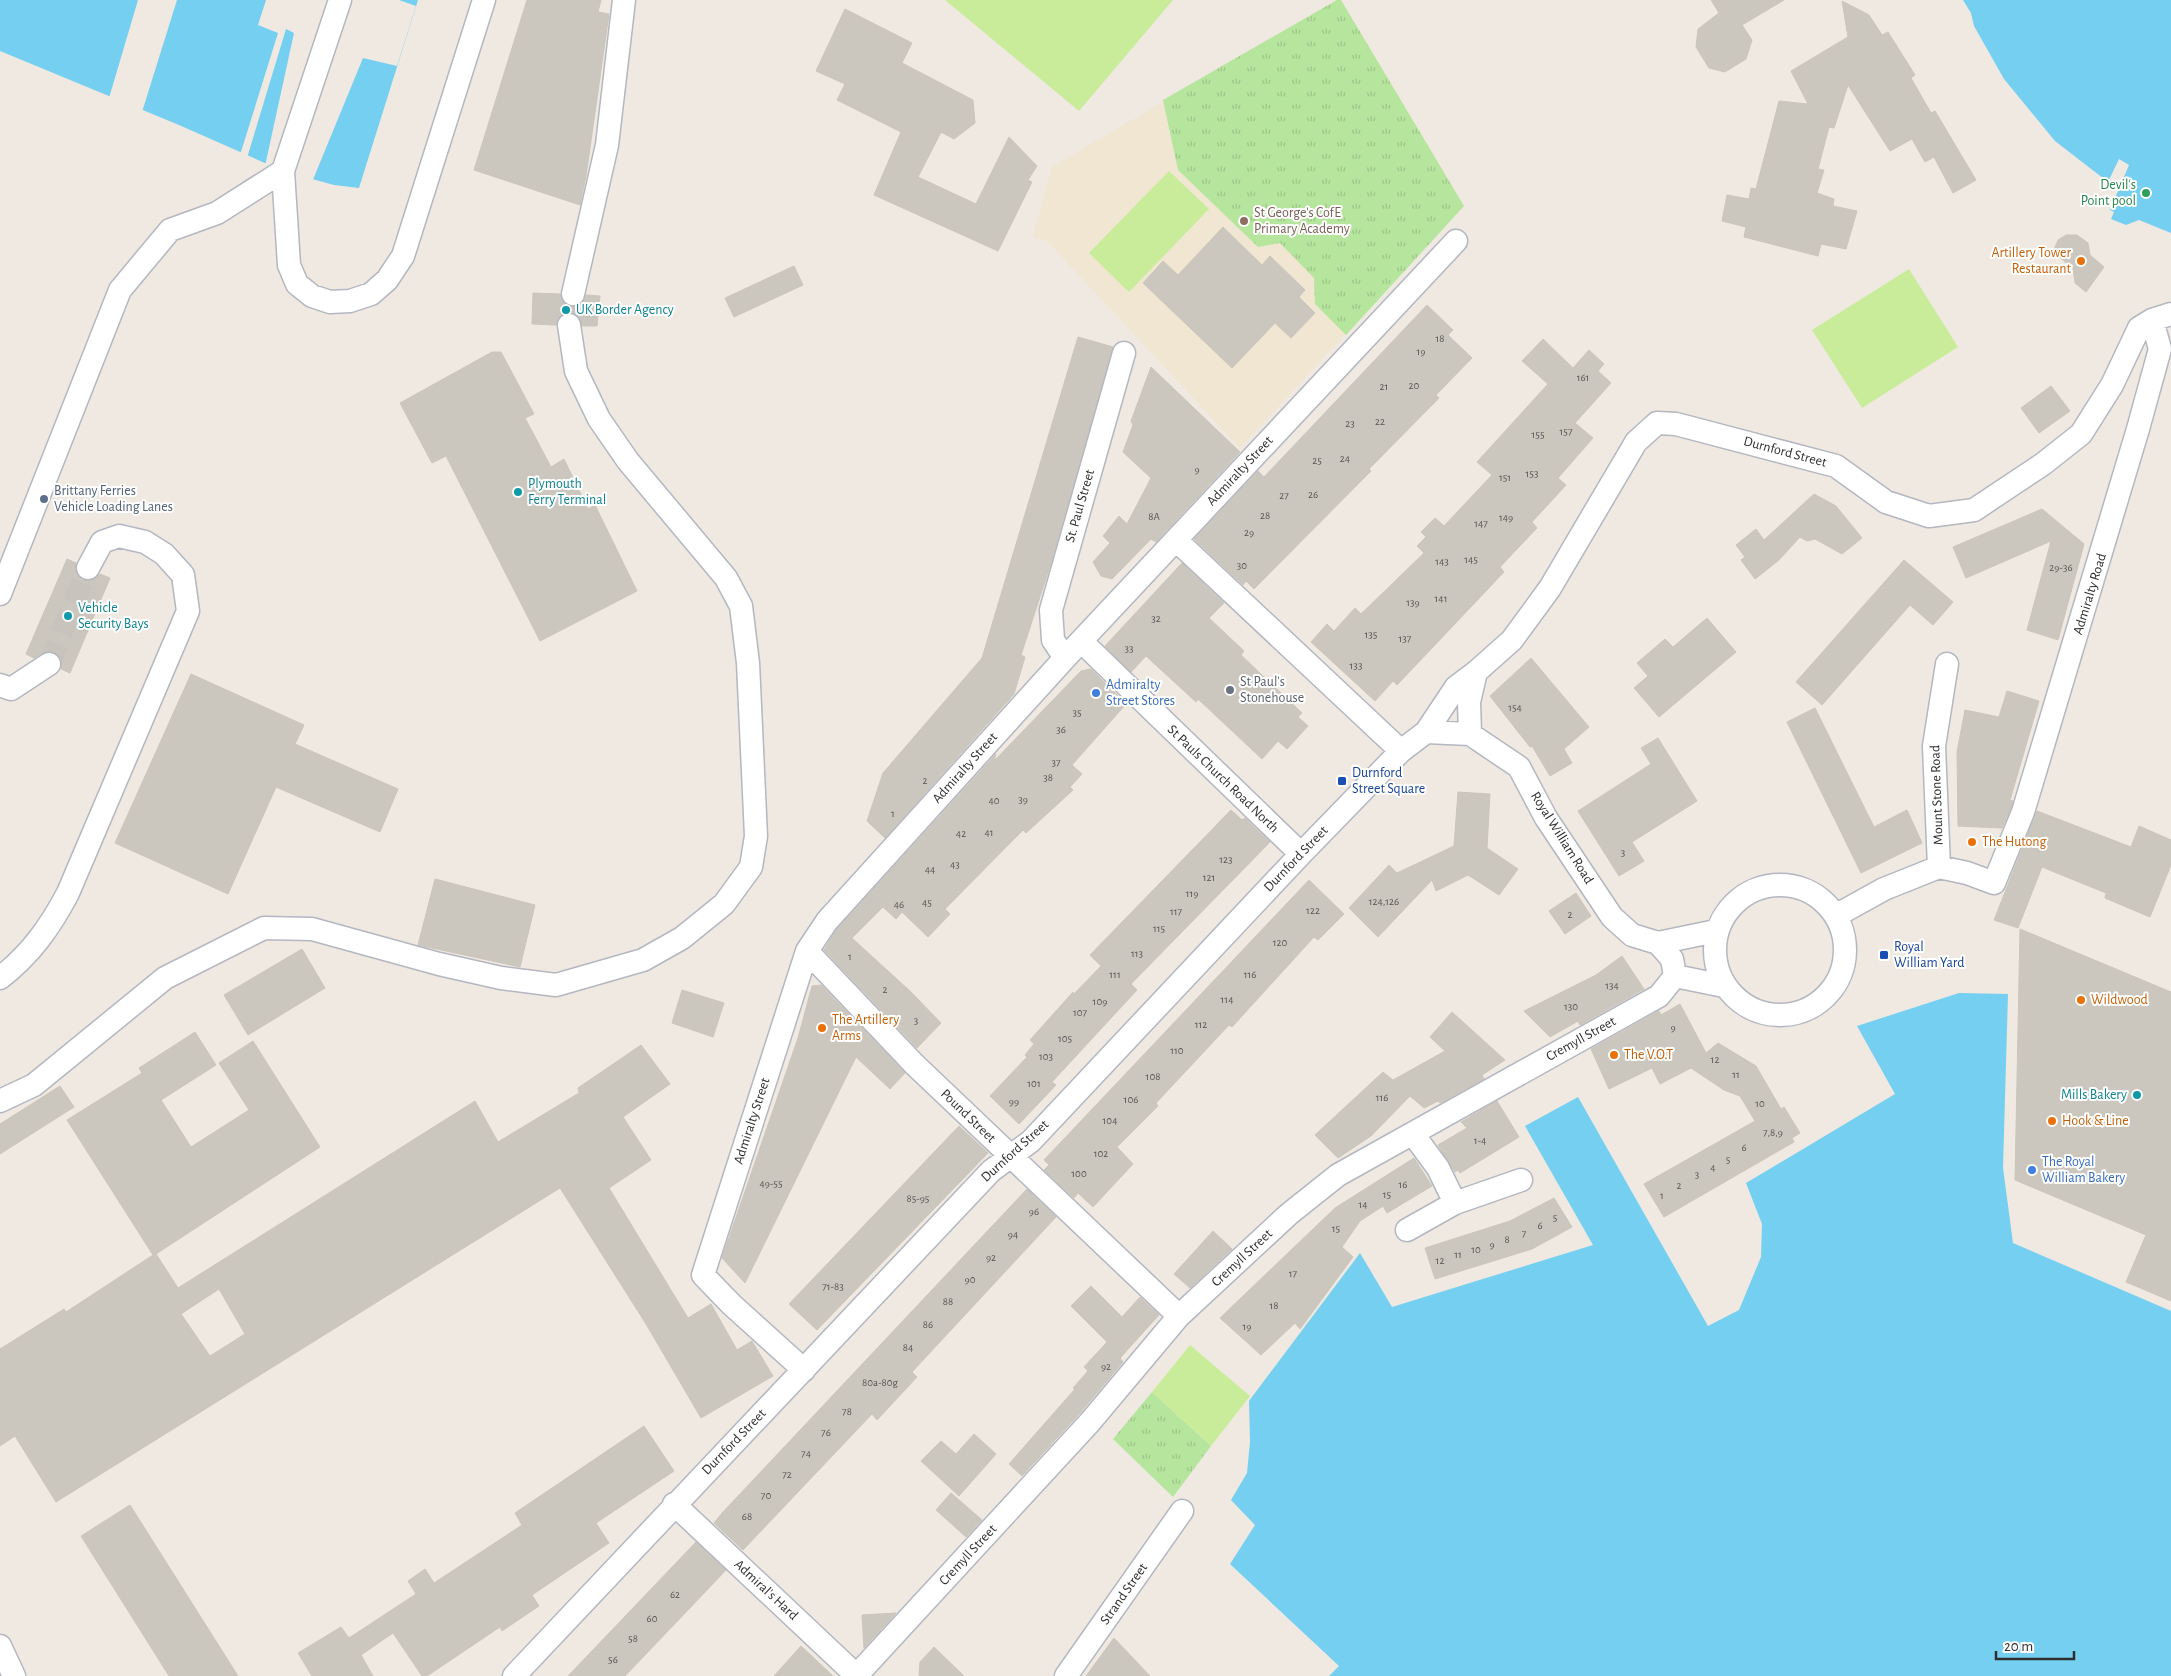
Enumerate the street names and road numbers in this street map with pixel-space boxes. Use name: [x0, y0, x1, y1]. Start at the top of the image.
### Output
street label: Admiralty Street: [1204, 433, 1276, 509]
street label: Durnford Street: [1742, 434, 1829, 470]
street label: St. Paul Street: [1063, 467, 1097, 544]
street label: Admiralty Road: [2071, 552, 2109, 636]
street label: St Pauls Church Road North: [1165, 722, 1281, 836]
street label: Admiralty Street: [930, 730, 1001, 806]
street label: Mount Stone Road: [1928, 745, 1946, 845]
street label: Royal William Road: [1528, 789, 1596, 887]
street label: Durnford Street: [1261, 823, 1331, 895]
street label: Cremyll Street: [1544, 1014, 1619, 1064]
street label: Admiralty Street: [731, 1076, 773, 1166]
street label: Pound Street: [938, 1087, 999, 1146]
street label: Durnford Street: [979, 1117, 1052, 1185]
street label: Cremyll Street: [1209, 1226, 1275, 1289]
street label: Durnford Street: [699, 1406, 769, 1478]
street label: Cremyll Street: [937, 1522, 1000, 1588]
street label: Admiral's Hard: [732, 1557, 800, 1623]
street label: Strand Street: [1098, 1560, 1151, 1627]

